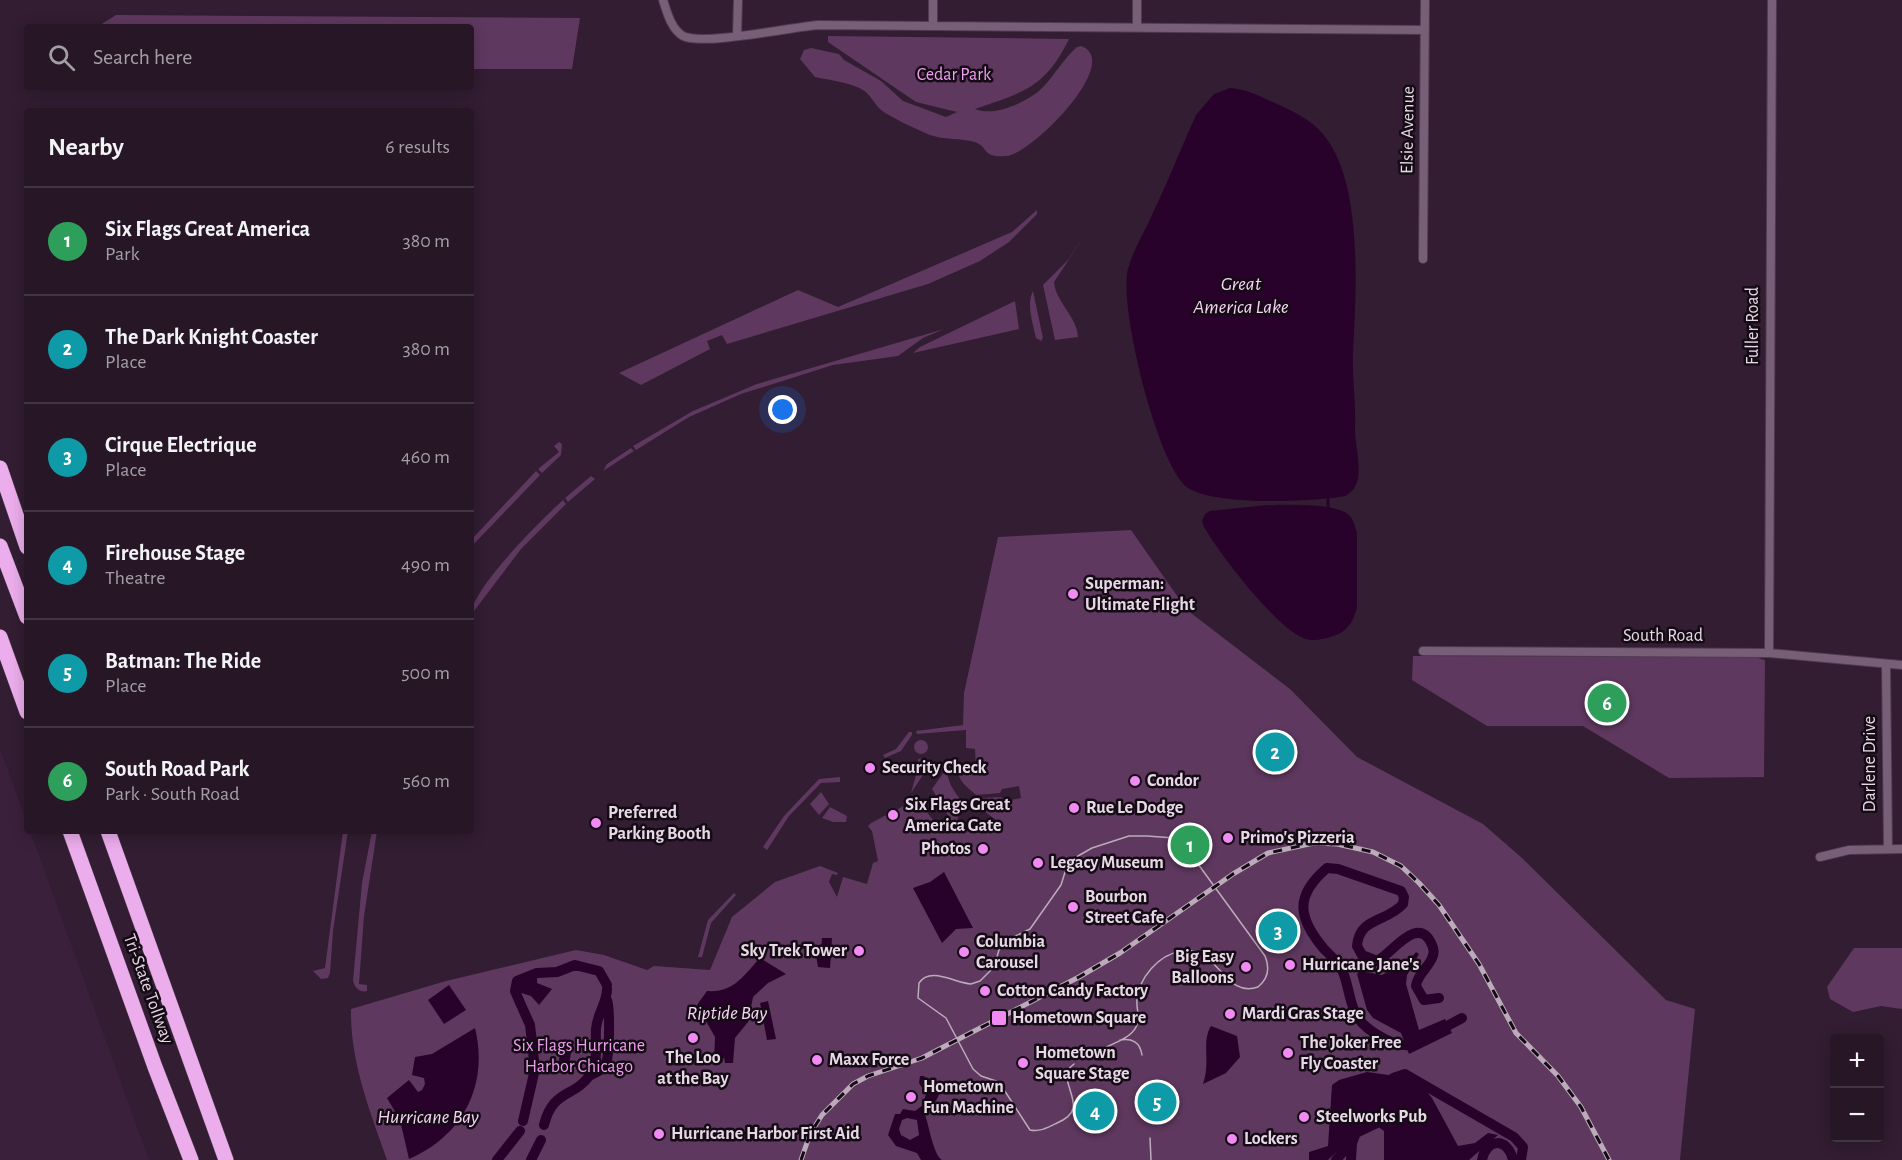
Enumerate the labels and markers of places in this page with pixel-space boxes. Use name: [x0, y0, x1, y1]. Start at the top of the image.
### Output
place label: Superman: Ultimate Flight: [1085, 575, 1195, 614]
marker: Superman: Ultimate Flight: [1066, 587, 1080, 601]
pin: 6: [1588, 680, 1626, 726]
pin: 2: [1256, 730, 1294, 774]
place label: Security Check: [882, 759, 987, 777]
marker: Security Check: [863, 761, 877, 775]
place label: Condor: [1147, 772, 1200, 790]
marker: Condor: [1128, 774, 1142, 788]
place label: Six Flags Great America Gate: [905, 796, 1010, 835]
place label: Rue Le Dodge: [1086, 799, 1183, 817]
marker: Rue Le Dodge: [1067, 801, 1081, 815]
place label: Preferred Parking Booth: [608, 804, 711, 843]
marker: Six Flags Great America Gate: [886, 808, 900, 822]
marker: Preferred Parking Booth: [589, 816, 603, 830]
pin: 1: [1170, 822, 1210, 868]
place label: Primo's Pizzeria: [1240, 829, 1355, 847]
marker: Primo's Pizzeria: [1221, 831, 1235, 845]
place label: Photos: [921, 840, 971, 858]
marker: Photos: [976, 842, 990, 856]
place label: Legacy Museum: [1050, 854, 1164, 872]
marker: Legacy Museum: [1031, 856, 1045, 870]
place label: Bourbon Street Cafe: [1085, 888, 1164, 927]
marker: Bourbon Street Cafe: [1066, 900, 1080, 914]
pin: 3: [1258, 908, 1298, 954]
place label: Columbia Carousel: [976, 933, 1046, 972]
place label: Sky Trek Tower: [740, 942, 848, 960]
marker: Sky Trek Tower: [852, 944, 866, 958]
marker: Columbia Carousel: [957, 945, 971, 959]
place label: Big Easy Balloons: [1171, 948, 1235, 987]
place label: Hurricane Jane's: [1302, 956, 1419, 974]
marker: Hurricane Jane's: [1283, 958, 1297, 972]
marker: Big Easy Balloons: [1239, 960, 1253, 974]
place label: Cotton Candy Factory: [997, 982, 1149, 1000]
marker: Cotton Candy Factory: [978, 984, 992, 998]
place label: Mardi Gras Stage: [1242, 1005, 1364, 1023]
marker: Mardi Gras Stage: [1223, 1007, 1237, 1021]
marker: Hometown Square: [990, 1009, 1008, 1027]
place label: Hometown Square: [1012, 1009, 1146, 1027]
marker: The Loo at the Bay: [686, 1031, 700, 1045]
place label: The Joker Free Fly Coaster: [1300, 1034, 1402, 1073]
place label: Hometown Square Stage: [1035, 1044, 1130, 1083]
marker: The Joker Free Fly Coaster: [1281, 1046, 1295, 1060]
place label: The Loo at the Bay: [657, 1049, 730, 1088]
place label: Maxx Force: [829, 1051, 909, 1069]
marker: Maxx Force: [810, 1053, 824, 1067]
marker: Hometown Square Stage: [1016, 1056, 1030, 1070]
place label: Hometown Fun Machine: [923, 1078, 1014, 1117]
pin: 5: [1138, 1080, 1176, 1124]
pin: 4: [1076, 1088, 1114, 1134]
marker: Hometown Fun Machine: [904, 1090, 918, 1104]
place label: Steelworks Pub: [1316, 1108, 1427, 1126]
marker: Steelworks Pub: [1297, 1110, 1311, 1124]
place label: Hurricane Harbor First Aid: [671, 1125, 860, 1143]
marker: Hurricane Harbor First Aid: [652, 1127, 666, 1141]
place label: Lockers: [1244, 1130, 1298, 1148]
marker: Lockers: [1225, 1132, 1239, 1146]

